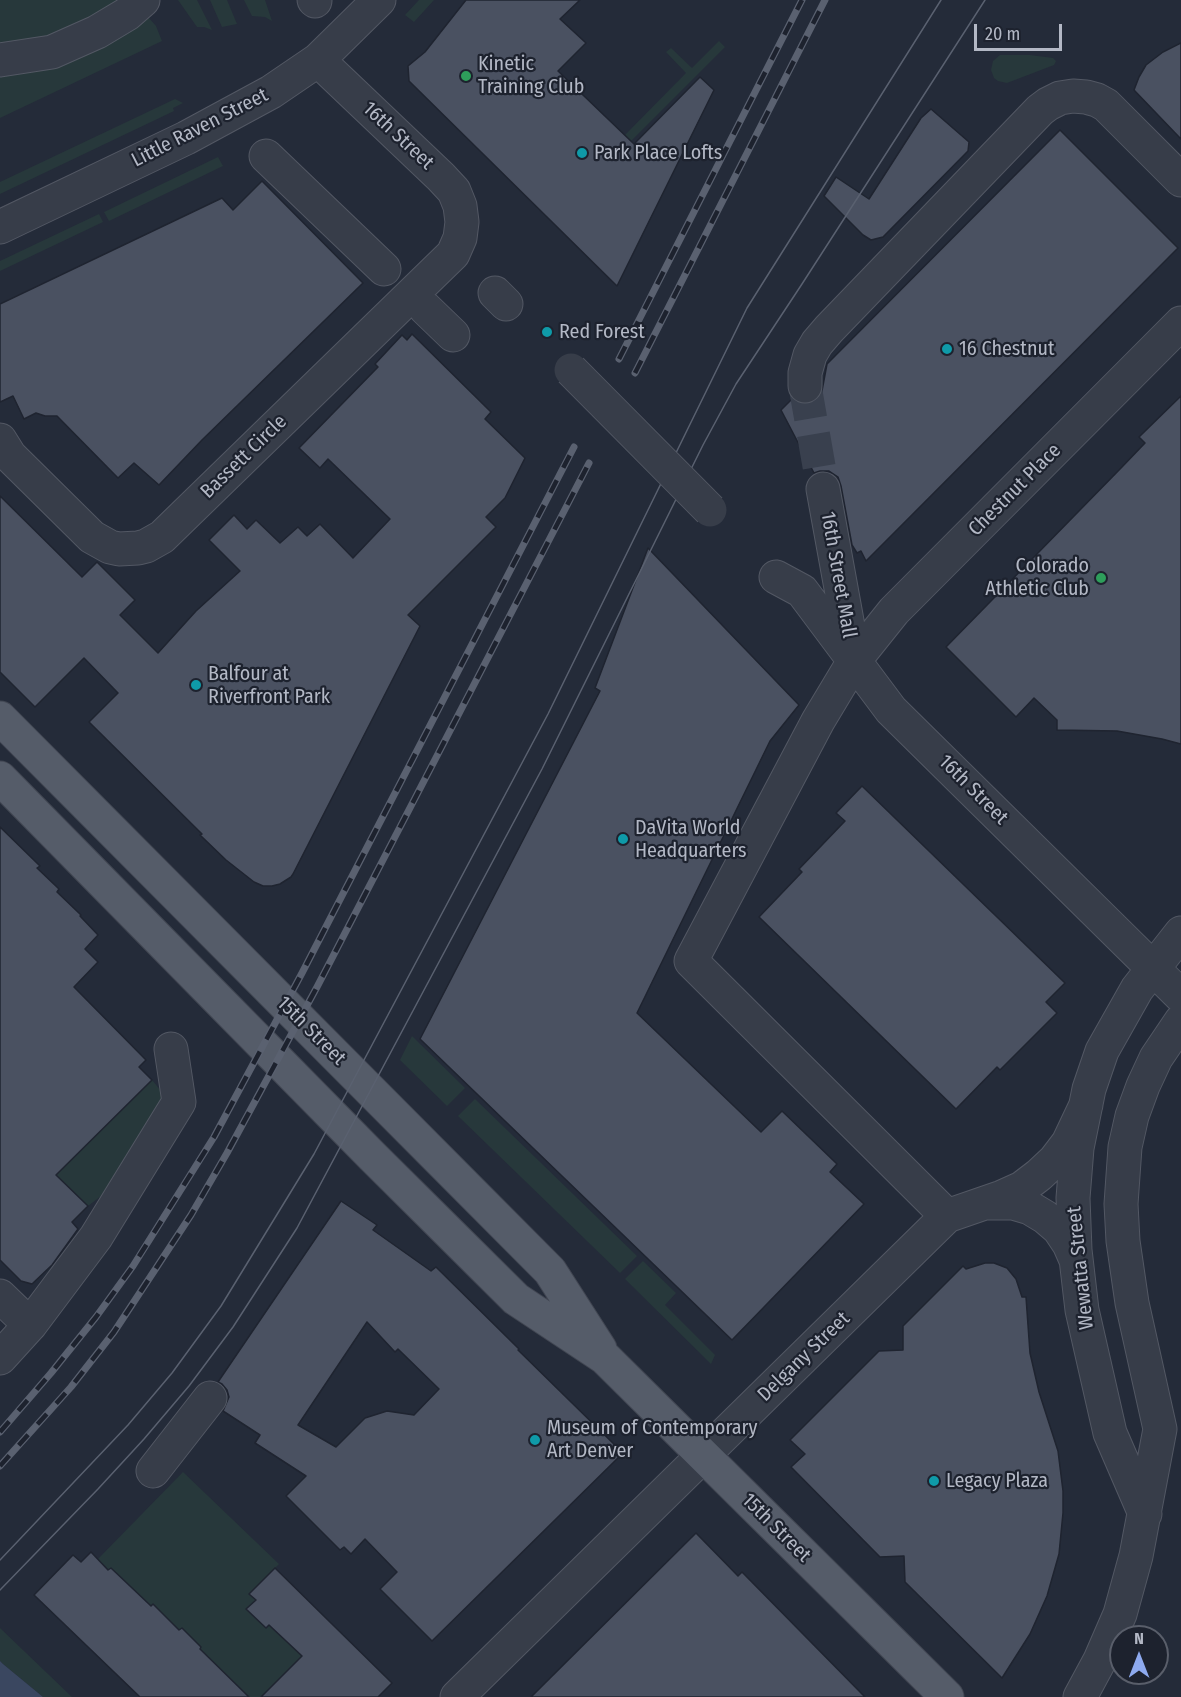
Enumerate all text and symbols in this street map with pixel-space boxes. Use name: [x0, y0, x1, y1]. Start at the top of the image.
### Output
scale bar: [977, 12, 1066, 50]
text: 20 m: [985, 23, 1020, 45]
place label: Kinetic Training Club: [478, 52, 584, 99]
marker: Kinetic Training Club: [459, 69, 473, 83]
street label: Little Raven Street: [128, 83, 272, 173]
street label: 16th Street: [357, 97, 439, 175]
place label: Park Place Lofts: [594, 141, 722, 165]
marker: Park Place Lofts: [575, 146, 589, 160]
place label: Red Forest: [559, 320, 645, 344]
marker: Red Forest: [540, 325, 554, 339]
place label: 16 Chestnut: [959, 337, 1054, 361]
marker: 16 Chestnut: [940, 342, 954, 356]
street label: Bassett Circle: [196, 410, 292, 504]
street label: Chestnut Place: [964, 439, 1066, 541]
street label: 16th Street Mall: [815, 510, 861, 640]
place label: Colorado Athletic Club: [985, 554, 1089, 601]
marker: Colorado Athletic Club: [1094, 571, 1108, 585]
place label: Balfour at Riverfront Park: [208, 662, 330, 709]
marker: Balfour at Riverfront Park: [189, 678, 203, 692]
street label: 16th Street: [933, 750, 1013, 830]
place label: DaVita World Headquarters: [635, 816, 747, 863]
marker: DaVita World Headquarters: [616, 832, 630, 846]
street label: 15th Street: [271, 991, 351, 1071]
street label: Wewatta Street: [1063, 1205, 1099, 1331]
street label: Delgany Street: [753, 1307, 855, 1407]
place label: Museum of Contemporary Art Denver: [547, 1416, 758, 1463]
marker: Museum of Contemporary Art Denver: [528, 1433, 542, 1447]
place label: Legacy Plaza: [946, 1469, 1048, 1493]
marker: Legacy Plaza: [927, 1474, 941, 1488]
street label: 15th Street: [736, 1488, 816, 1568]
north arrow: [1109, 1625, 1169, 1685]
text: N: [1134, 1629, 1144, 1648]

